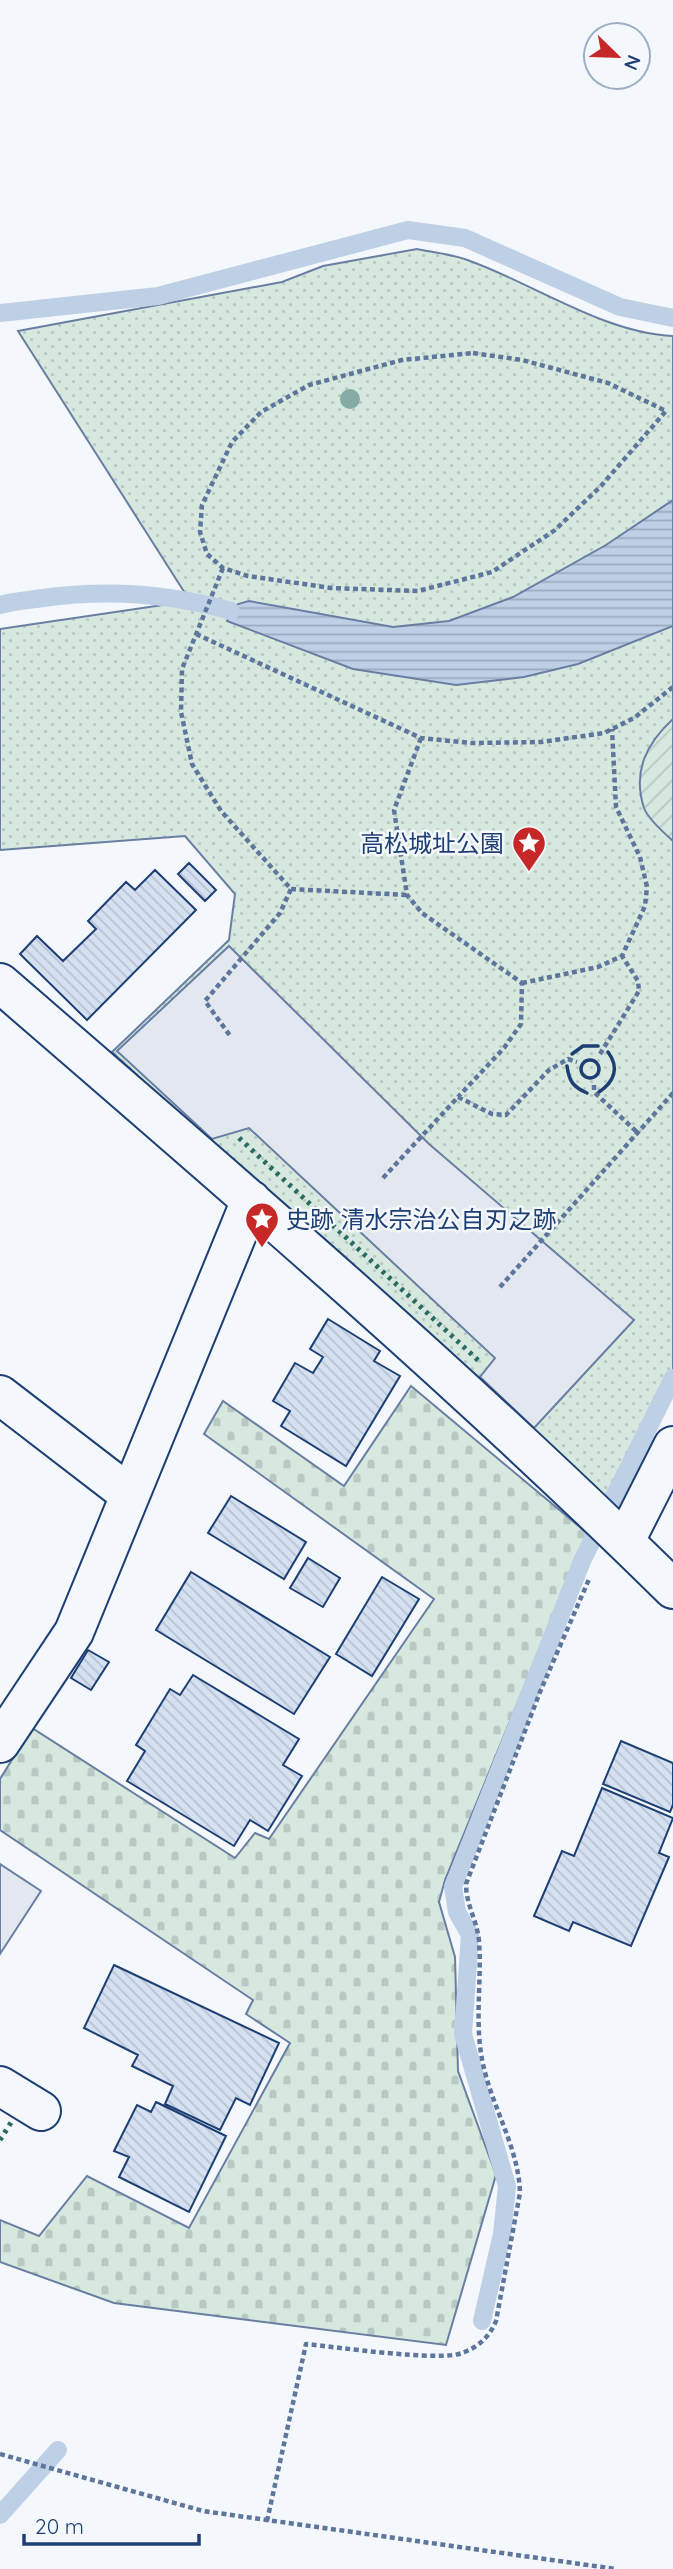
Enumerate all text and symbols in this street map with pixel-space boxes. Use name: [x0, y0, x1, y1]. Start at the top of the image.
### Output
north arrow: [582, 21, 652, 91]
text: N: [619, 52, 646, 74]
place icon: 高松城址公園: [510, 824, 548, 873]
place label: 高松城址公園: [360, 828, 504, 858]
place icon: 史跡 清水宗治公自刃之跡: [243, 1200, 281, 1249]
place label: 史跡 清水宗治公自刃之跡: [286, 1204, 557, 1234]
scale bar: [24, 2502, 200, 2546]
text: 20 m: [35, 2513, 84, 2539]

